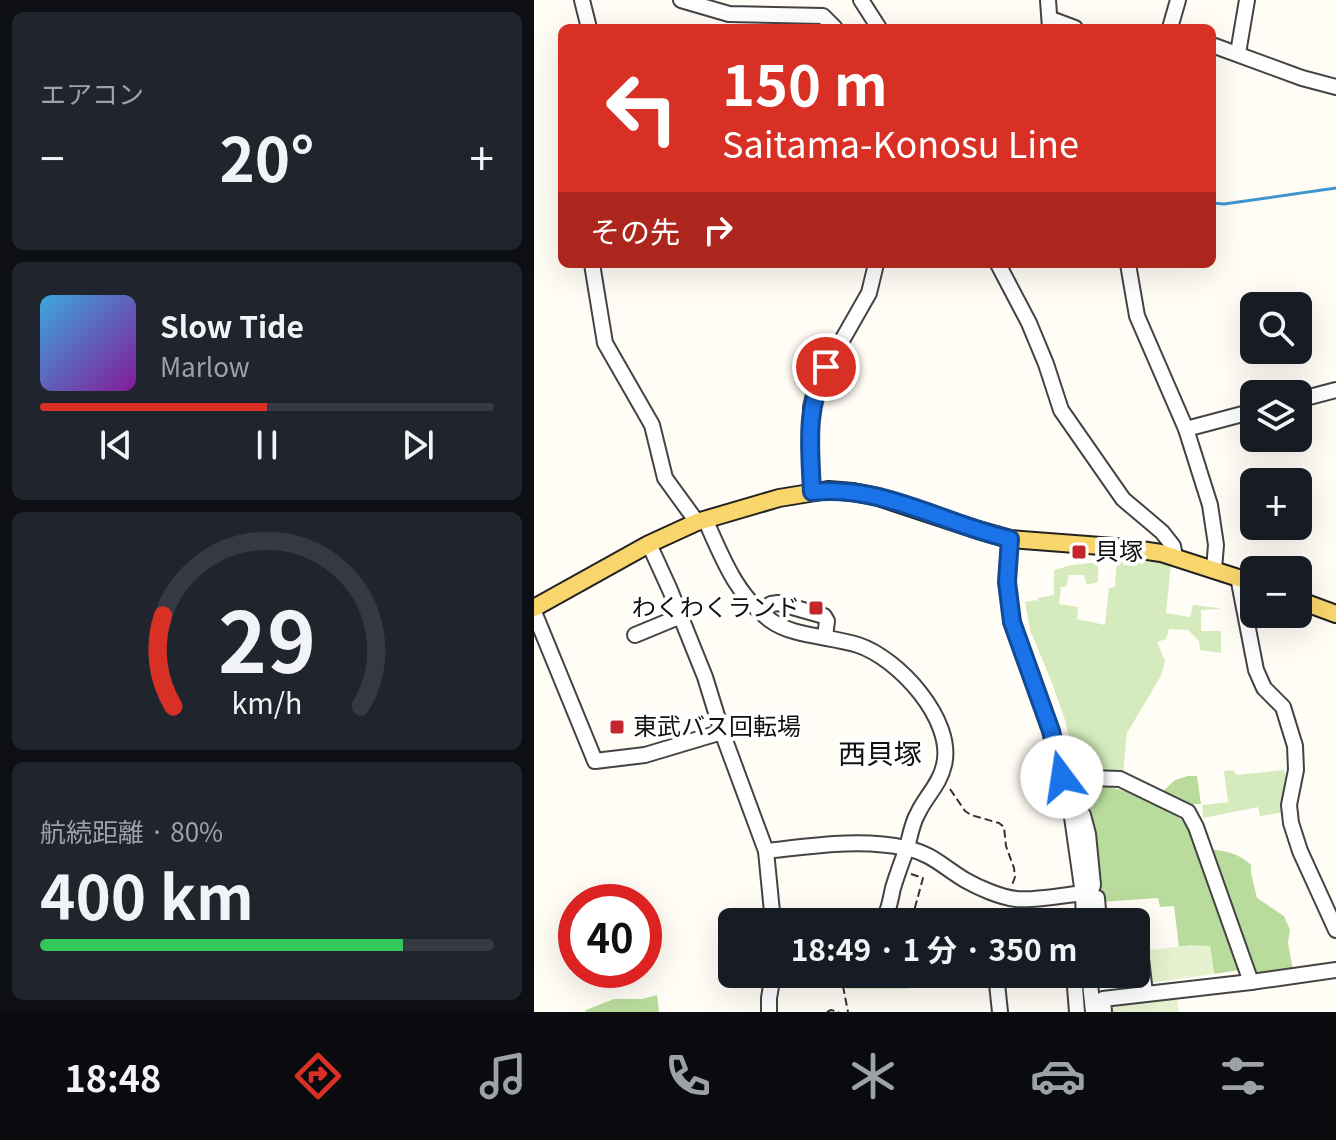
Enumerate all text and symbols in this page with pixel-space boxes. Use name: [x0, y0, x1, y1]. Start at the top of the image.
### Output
text: 150 m: [722, 41, 888, 122]
icon: left: [590, 56, 694, 160]
text: エアコン: [40, 74, 144, 111]
text: 20°: [219, 112, 315, 199]
text: Saitama-Konosu Line: [722, 116, 1079, 168]
text: −: [40, 124, 64, 188]
text: +: [470, 124, 494, 188]
text: その先: [590, 208, 680, 252]
icon: right: [696, 208, 740, 252]
map controls: [1240, 292, 1312, 628]
button: search: [1240, 292, 1312, 364]
text: Slow Tide: [160, 303, 304, 347]
pin: [792, 333, 860, 401]
icon: arrive: [804, 345, 848, 389]
text: Marlow: [160, 347, 250, 384]
button: layers: [1240, 380, 1312, 452]
icon: previous: [94, 423, 138, 467]
icon: pause: [245, 423, 289, 467]
icon: next: [396, 423, 440, 467]
button: +: [1240, 468, 1312, 540]
place label: 貝塚: [1095, 532, 1143, 567]
marker: 貝塚: [1070, 543, 1088, 561]
button: −: [1240, 556, 1312, 628]
text: 29: [218, 576, 316, 697]
place label: わくわくランド: [632, 588, 800, 623]
marker: わくわくランド: [807, 599, 825, 617]
text: km/h: [232, 681, 302, 722]
place label: 東武バス回転場: [633, 707, 801, 742]
marker: 東武バス回転場: [608, 718, 626, 736]
district label: 西貝塚: [838, 732, 922, 772]
position arrow: [1020, 735, 1104, 819]
text: 航続距離 · 80%: [40, 812, 223, 849]
text: 400 km: [40, 850, 254, 937]
speed limit sign: 40: [558, 884, 662, 988]
text: 18:49 · 1 分 · 350 m: [791, 926, 1077, 970]
icon: directions: [290, 1048, 346, 1104]
icon: music: [475, 1048, 531, 1104]
icon: phone: [660, 1048, 716, 1104]
icon: climate: [845, 1048, 901, 1104]
icon: car: [1030, 1048, 1086, 1104]
icon: filters: [1215, 1048, 1271, 1104]
text: 18:48: [65, 1050, 161, 1102]

